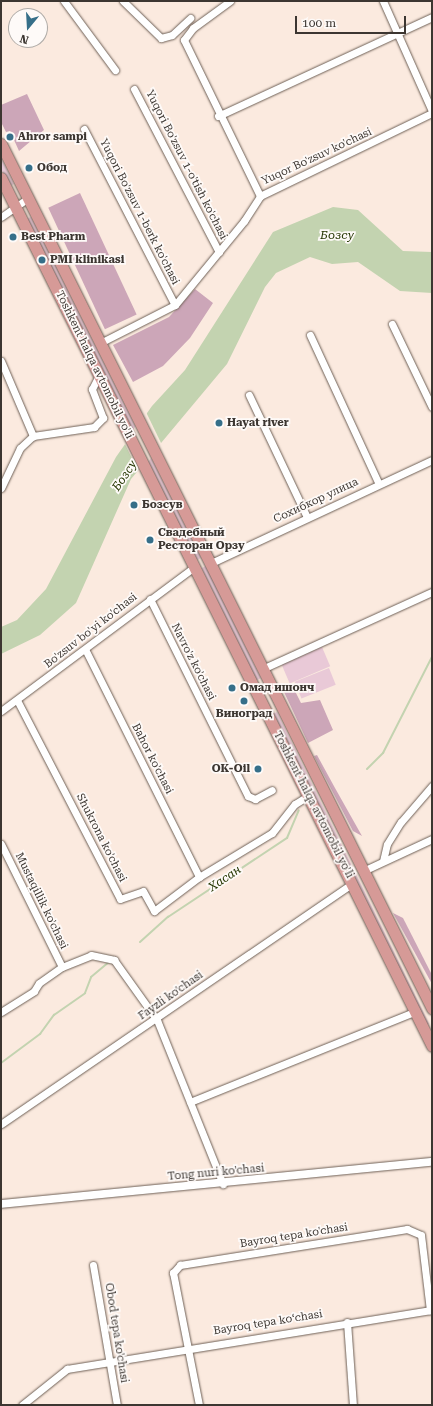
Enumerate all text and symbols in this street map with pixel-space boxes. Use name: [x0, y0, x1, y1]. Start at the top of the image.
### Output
north arrow: [8, 8, 48, 48]
scale bar: [297, 8, 408, 34]
text: 100 m: [302, 16, 336, 30]
text: N: [18, 31, 30, 46]
street label: Yuqori Bo'zsuv 1-o'tish ko'chasi: [142, 88, 230, 242]
street label: Yuqor Bo'zsuv ko'chasi: [260, 126, 374, 188]
place label: Ahror sampi: [18, 130, 87, 144]
marker: Ahror sampi: [5, 132, 15, 142]
street label: Yuqori Bo'zsuv 1-berk ko'chasi: [96, 137, 182, 287]
place label: Обод: [37, 161, 67, 175]
marker: Обод: [24, 163, 34, 173]
water label: Бозсу: [320, 229, 354, 243]
place label: Best Pharm: [21, 230, 85, 244]
marker: Best Pharm: [8, 232, 18, 242]
place label: PMI klinikasi: [50, 253, 124, 267]
marker: PMI klinikasi: [37, 255, 47, 265]
street label: Toshkent halqa avtomobil yo'li: [52, 289, 136, 441]
place label: Hayat river: [227, 416, 289, 430]
marker: Hayat river: [214, 418, 224, 428]
water label: Бозсу: [110, 458, 140, 494]
street label: Сохибкор улица: [272, 476, 360, 526]
place label: Бозсув: [142, 498, 183, 512]
marker: Бозсув: [129, 500, 139, 510]
place label: Свадебный Ресторан Орзу: [158, 527, 245, 553]
marker: Свадебный Ресторан Орзу: [145, 535, 155, 545]
street label: Bo'zsuv bo'yi ko'chasi: [42, 591, 140, 671]
street label: Navro'z ko'chasi: [168, 621, 218, 703]
place label: Омад ишонч: [240, 681, 314, 695]
marker: Омад ишонч: [227, 683, 237, 693]
marker: Виноград: [239, 696, 249, 706]
place label: Виноград: [216, 707, 272, 721]
street label: Bahor ko'chasi: [129, 722, 175, 796]
street label: Toshkent halqa avtomobil yo'li: [270, 729, 356, 881]
place label: OK-Oil: [212, 762, 250, 776]
marker: OK-Oil: [253, 764, 263, 774]
street label: Shukrona ko'chasi: [73, 792, 129, 884]
street label: Mustaqillik ko'chasi: [12, 851, 70, 951]
water label: Хасан: [206, 863, 244, 895]
street label: Fayzli ko'chasi: [136, 969, 206, 1023]
street label: Tong nuri ko'chasi: [167, 1162, 265, 1184]
street label: Bayroq tepa ko'chasi: [239, 1221, 349, 1251]
street label: Obod tepa ko'chasi: [102, 1282, 130, 1384]
street label: Bayroq tepa koʻchasi: [213, 1308, 323, 1338]

